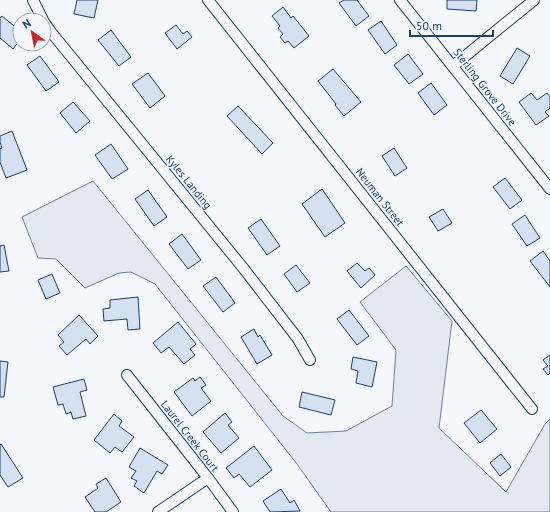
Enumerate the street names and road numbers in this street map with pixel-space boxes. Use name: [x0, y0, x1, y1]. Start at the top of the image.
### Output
street label: Sterling Grove Drive: [450, 45, 520, 129]
street label: Kyles Landing: [163, 152, 215, 212]
street label: Neuman Street: [353, 165, 407, 229]
street label: Laurel Creek Court: [158, 398, 222, 475]

